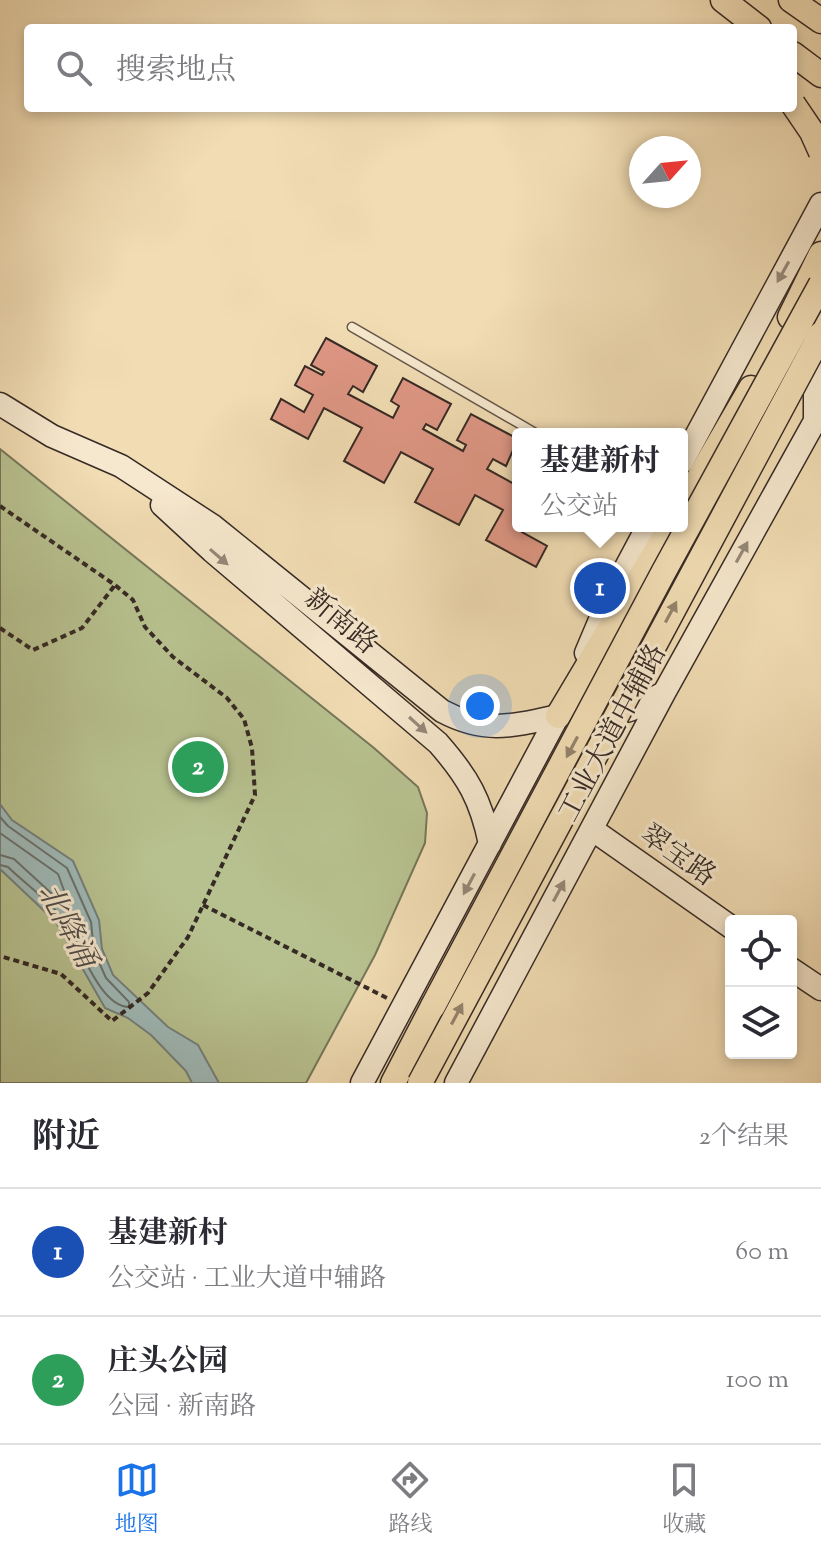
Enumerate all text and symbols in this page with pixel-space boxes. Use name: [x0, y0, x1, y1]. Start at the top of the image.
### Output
search box: [24, 24, 797, 112]
icon: search: [52, 46, 96, 90]
text: 搜索地点: [116, 50, 236, 93]
north arrow: [629, 136, 701, 208]
one-way arrow: [776, 261, 790, 283]
popup: [512, 428, 688, 532]
text: 基建新村: [540, 441, 660, 484]
text: 公交站: [540, 489, 618, 526]
one-way arrow: [736, 540, 749, 563]
one-way arrow: [210, 547, 229, 565]
pin: 1: [574, 558, 626, 618]
street label: 新南路: [295, 580, 385, 665]
one-way arrow: [664, 600, 678, 623]
street label: 工业大道中辅路: [550, 637, 677, 829]
your location: [460, 686, 500, 726]
one-way arrow: [408, 715, 427, 733]
one-way arrow: [565, 735, 578, 758]
pin: 2: [172, 737, 224, 797]
street label: 翠宝路: [631, 816, 723, 897]
one-way arrow: [462, 872, 475, 895]
water label: 北降涌: [26, 876, 107, 979]
one-way arrow: [552, 880, 566, 902]
map controls: [725, 915, 797, 1059]
button: locate: [725, 915, 797, 987]
button: layers: [725, 987, 797, 1059]
one-way arrow: [450, 1003, 463, 1026]
text: 附近: [32, 1114, 100, 1163]
text: 2个结果: [699, 1119, 789, 1156]
text: 基建新村: [108, 1213, 228, 1256]
text: 1: [54, 1234, 62, 1271]
text: 60 m: [735, 1234, 789, 1271]
text: 公交站 · 工业大道中辅路: [108, 1261, 386, 1298]
text: 庄头公园: [108, 1341, 228, 1384]
text: 2: [52, 1362, 64, 1399]
text: 100 m: [726, 1362, 789, 1399]
text: 公园 · 新南路: [108, 1389, 256, 1426]
tab: 地图: [115, 1458, 159, 1542]
tab: 路线: [388, 1458, 432, 1542]
tab: 收藏: [662, 1458, 706, 1542]

